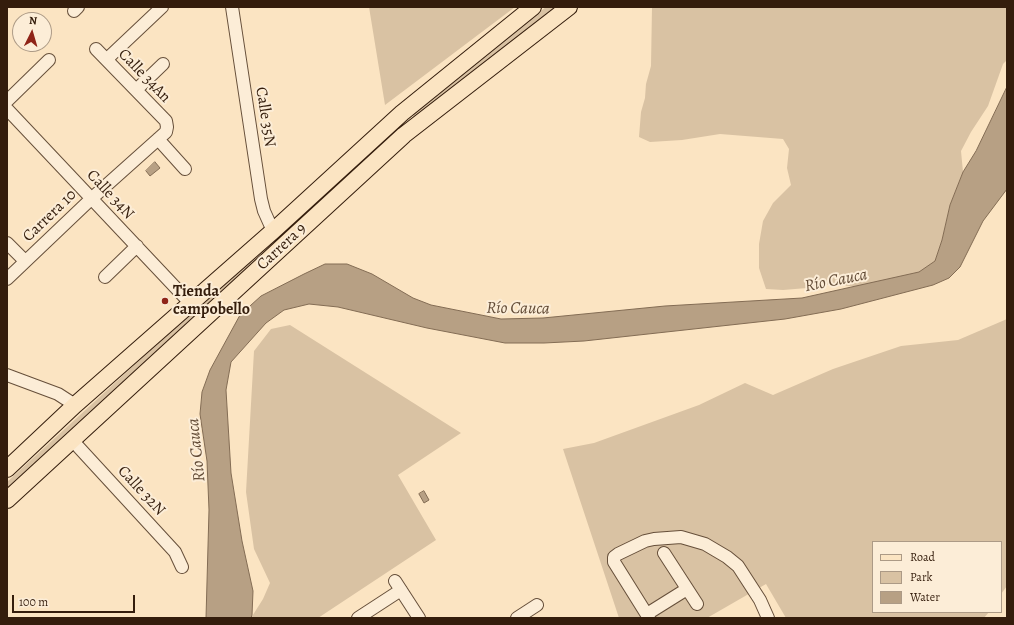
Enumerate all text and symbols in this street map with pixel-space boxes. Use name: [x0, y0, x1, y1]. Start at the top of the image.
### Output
north arrow: [12, 12, 52, 52]
text: N: [28, 13, 38, 28]
street label: Calle 34An: [114, 45, 174, 107]
street label: Calle 35N: [251, 86, 279, 148]
street label: Calle 34N: [82, 166, 138, 224]
street label: Carrera 10: [19, 186, 81, 246]
street label: Carrera 9: [253, 219, 311, 275]
water label: Río Cauca: [803, 265, 869, 297]
place label: Tienda campobello: [173, 282, 250, 320]
marker: Tienda campobello: [160, 296, 170, 306]
water label: Río Cauca: [486, 298, 550, 320]
water label: Río Cauca: [184, 417, 210, 483]
street label: Calle 32N: [113, 462, 169, 520]
legend: [872, 541, 1002, 613]
text: Road: [910, 549, 935, 565]
text: Park: [910, 569, 933, 585]
scale bar: [14, 587, 137, 613]
text: Water: [910, 589, 940, 605]
text: 100 m: [19, 594, 48, 610]

